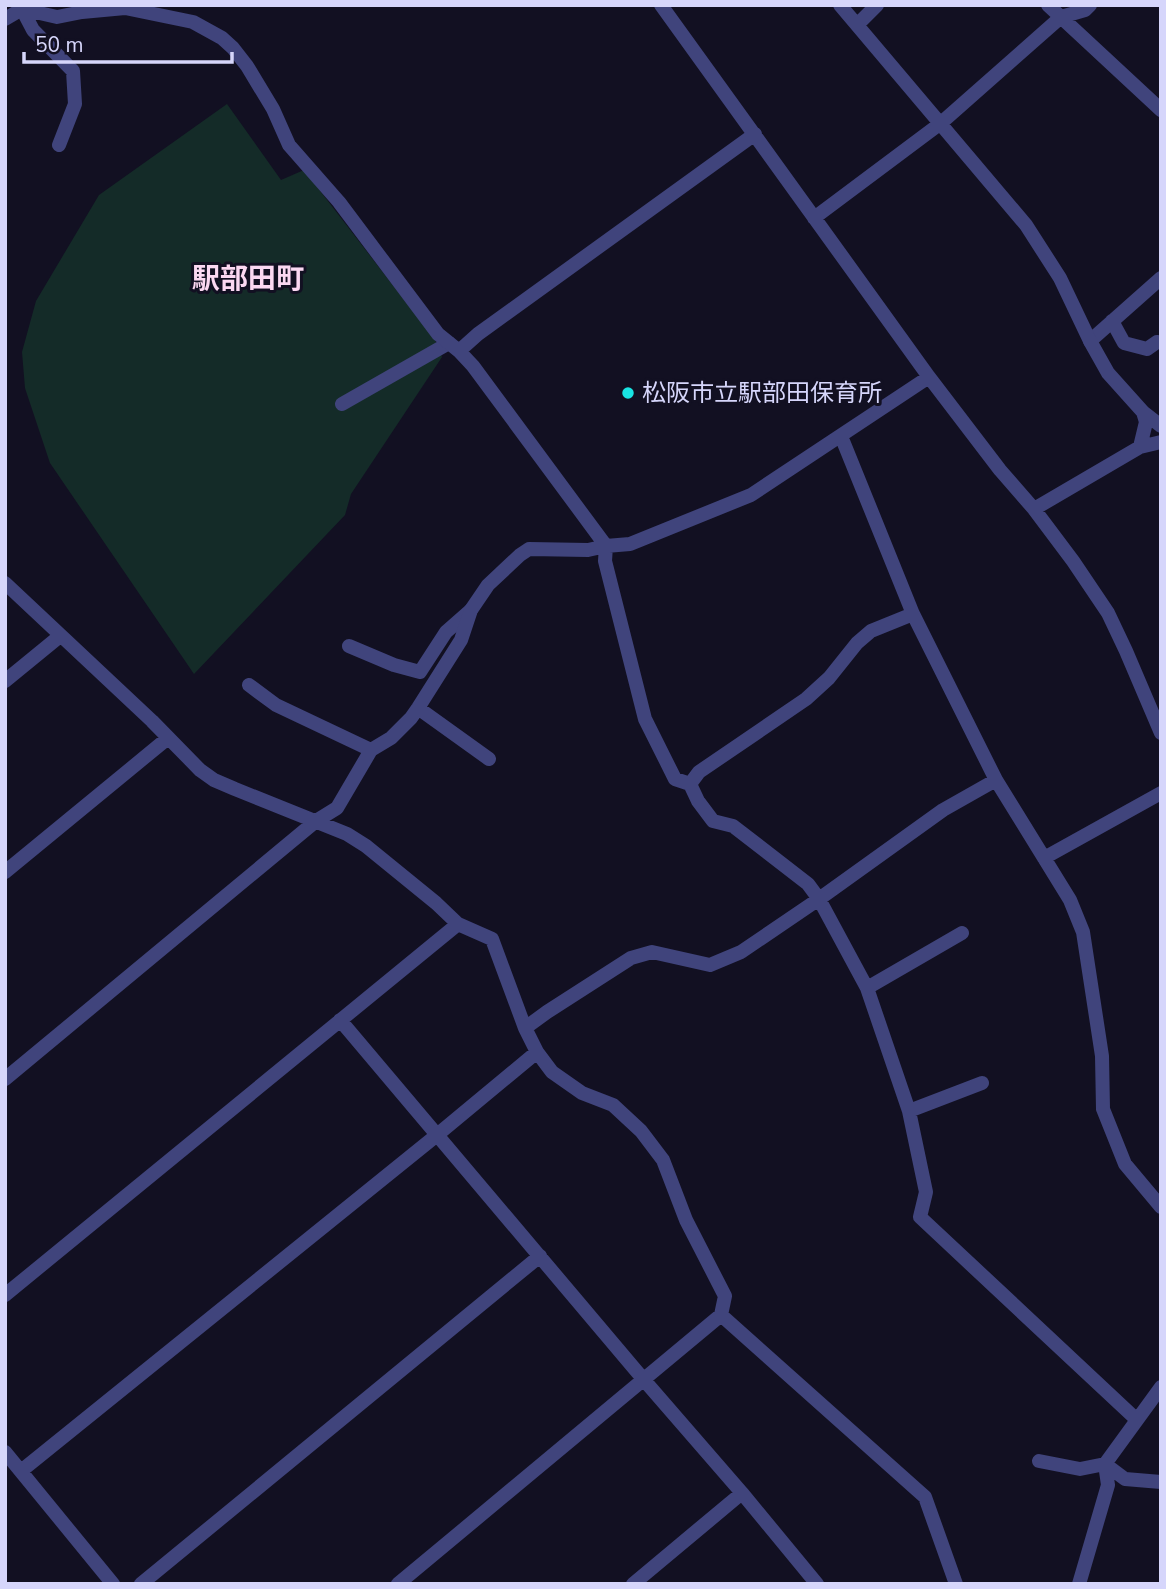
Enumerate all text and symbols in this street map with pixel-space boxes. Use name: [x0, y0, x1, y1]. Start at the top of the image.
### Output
scale bar: [24, 21, 233, 65]
text: 50 m: [35, 31, 84, 59]
district label: 駅部田町: [192, 260, 304, 298]
place label: 松阪市立駅部田保育所: [642, 377, 882, 409]
marker: 松阪市立駅部田保育所: [620, 385, 636, 401]

